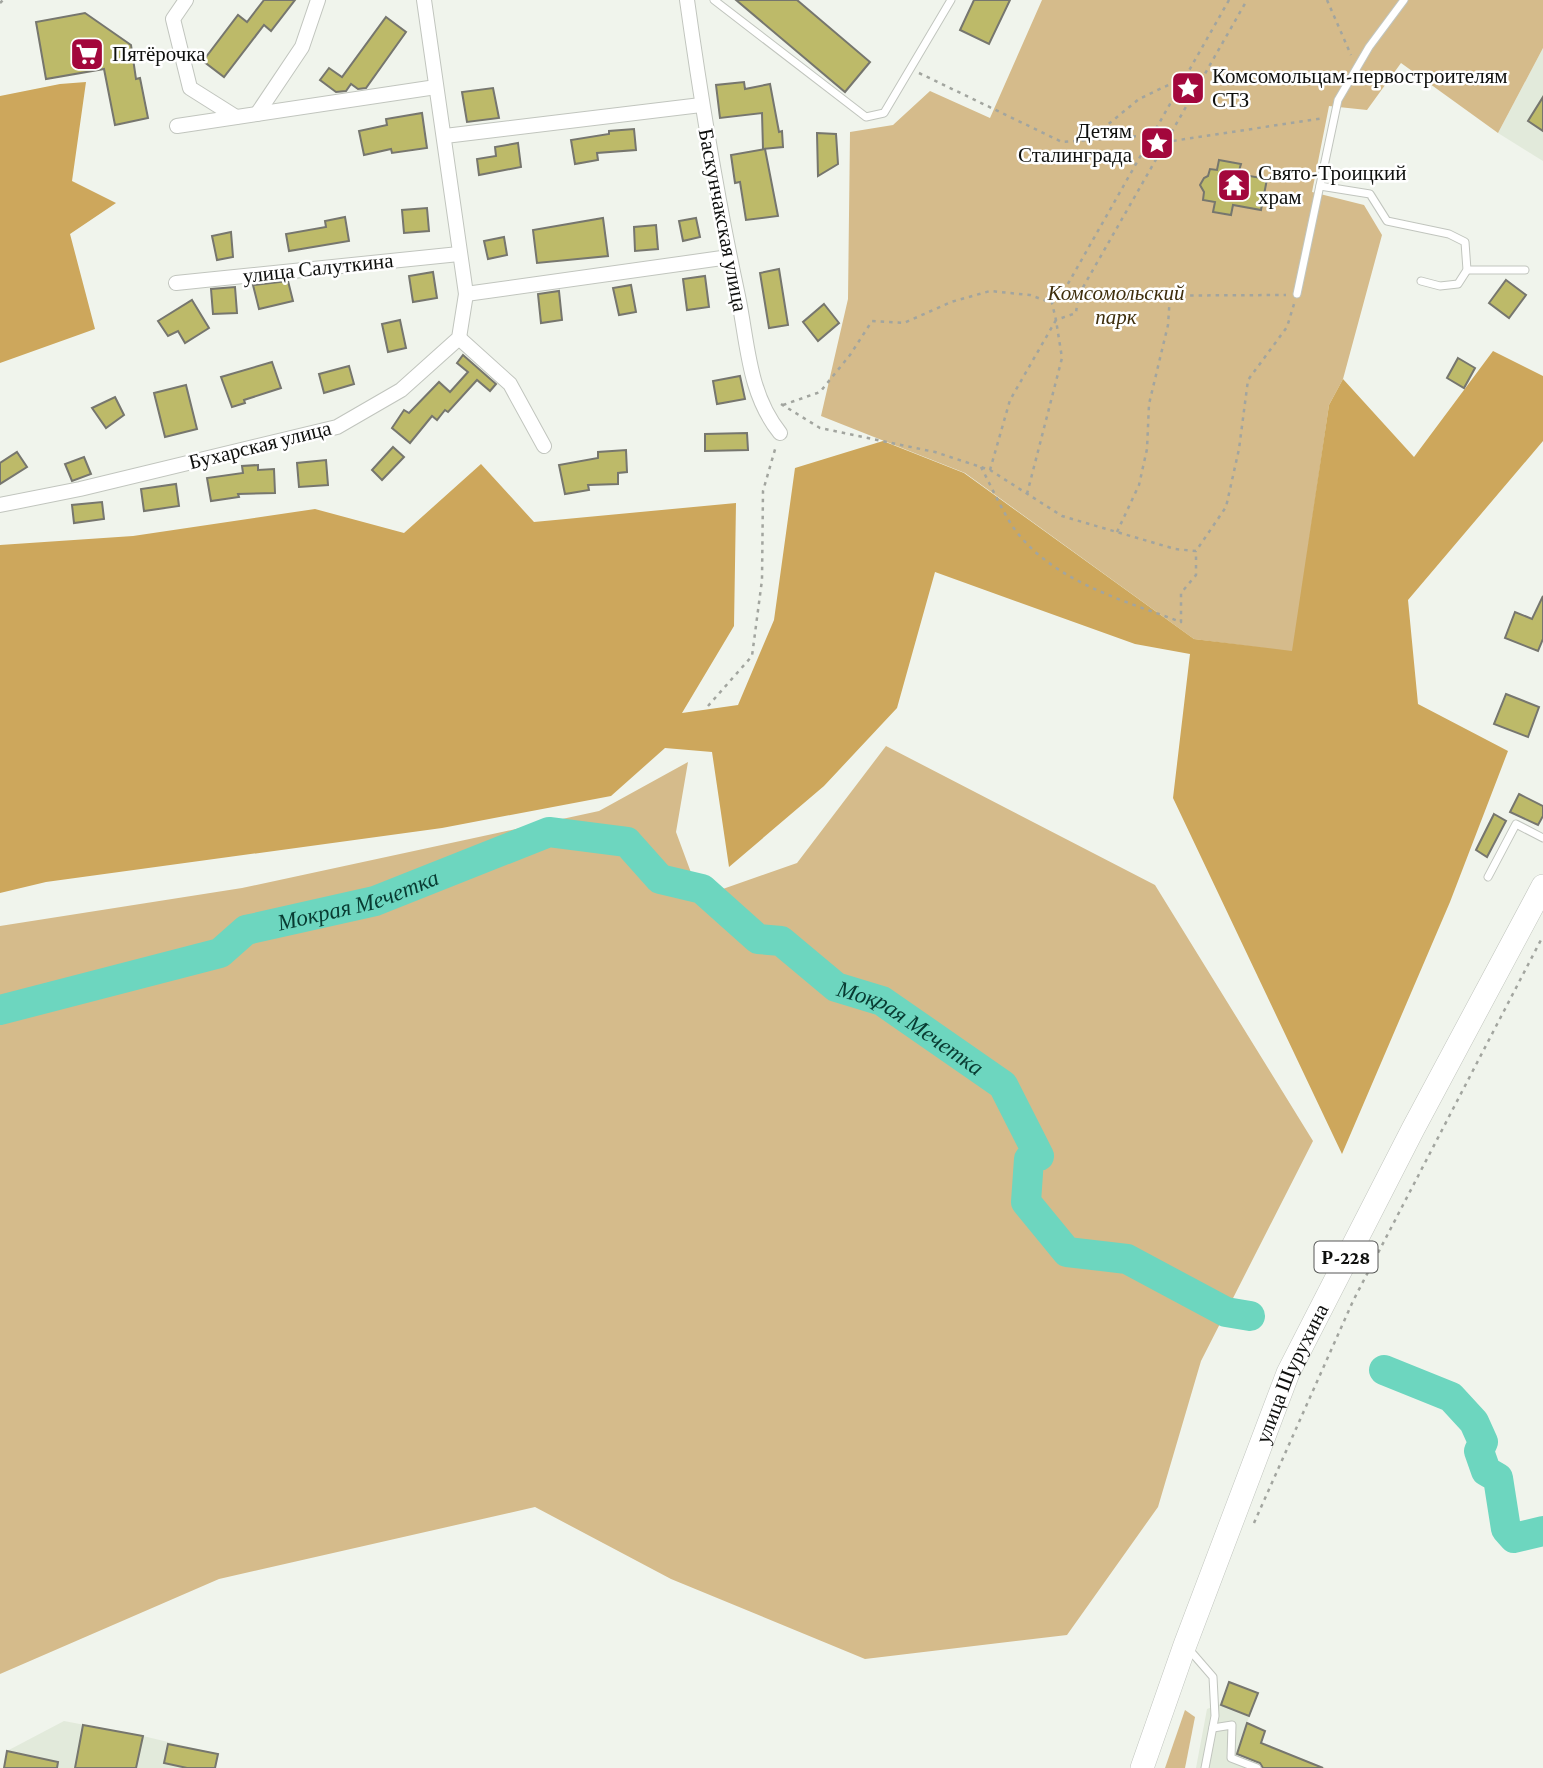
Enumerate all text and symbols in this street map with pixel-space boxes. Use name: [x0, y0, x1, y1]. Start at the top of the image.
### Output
supermarket icon: Пятёрочка: [68, 35, 106, 73]
place label: Пятёрочка: [112, 42, 206, 66]
place label: Комсомольцам-первостроителям СТЗ: [1212, 64, 1508, 112]
place icon: Комсомольцам-первостроителям СТЗ: [1169, 69, 1207, 107]
place label: Детям Сталинграда: [1018, 119, 1133, 167]
place icon: Детям Сталинграда: [1138, 124, 1176, 162]
street label: Баскунчакская улица: [693, 126, 753, 314]
place label: Свято-Троицкий храм: [1258, 161, 1407, 209]
temple icon: Свято-Троицкий храм: [1215, 166, 1253, 204]
street label: улица Салуткина: [241, 248, 395, 288]
park label: Комсомольский парк: [1047, 281, 1185, 329]
street label: Бухарская улица: [186, 416, 334, 474]
water label: Мокрая Мечетка: [274, 864, 442, 936]
water label: Мокрая Мечетка: [833, 975, 989, 1081]
road number: Р-228: [1314, 1242, 1378, 1273]
street label: улица Шурухина: [1250, 1299, 1334, 1447]

